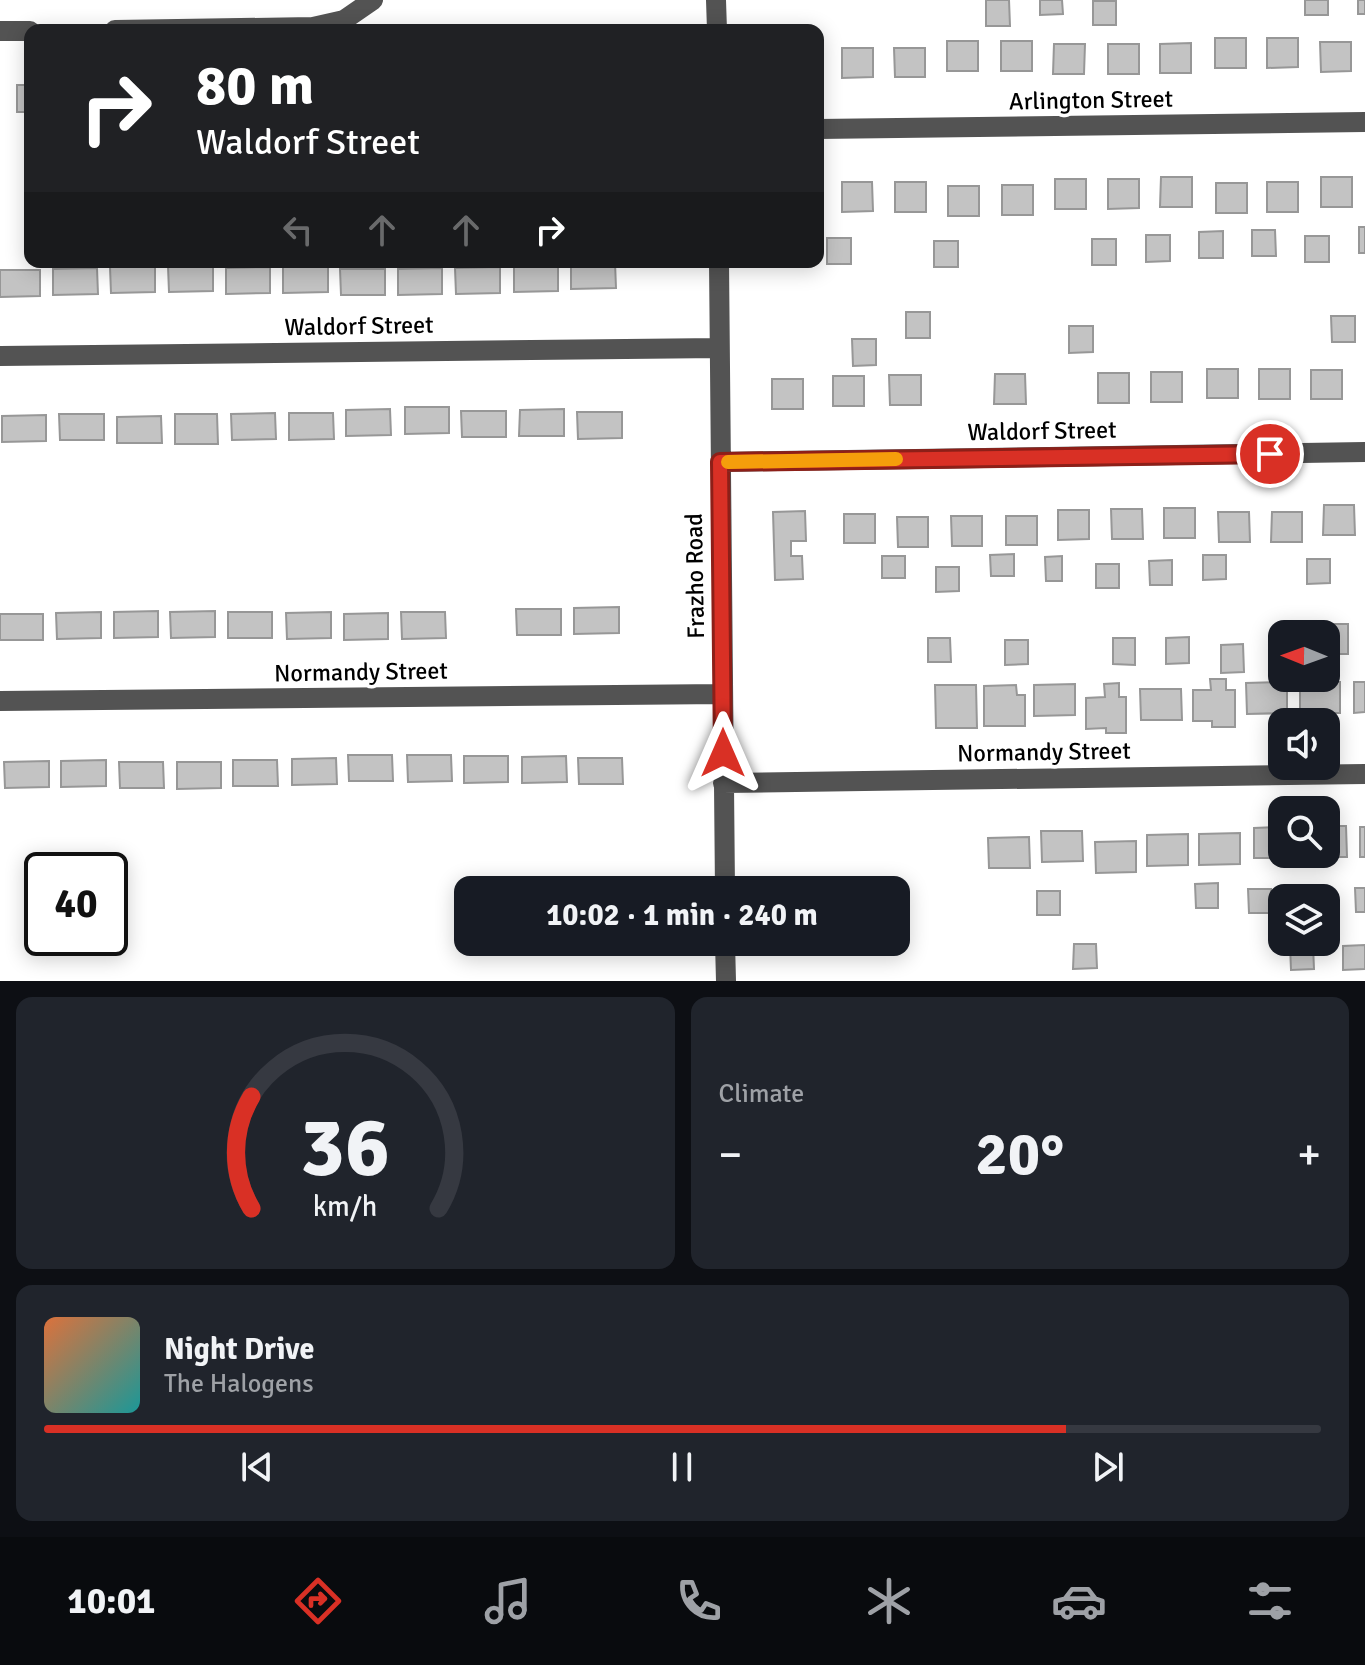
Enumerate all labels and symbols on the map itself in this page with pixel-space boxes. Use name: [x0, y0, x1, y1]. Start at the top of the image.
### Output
street label: Arlington Street: [1009, 84, 1173, 116]
street label: Waldorf Street: [284, 310, 434, 342]
street label: Waldorf Street: [967, 415, 1117, 447]
pin: [1236, 420, 1304, 488]
street label: Frazho Road: [679, 513, 711, 639]
north arrow: [1268, 620, 1340, 692]
street label: Normandy Street: [274, 655, 448, 689]
position arrow: [681, 711, 765, 795]
street label: Normandy Street: [957, 735, 1131, 769]
speed limit sign: 40: [24, 852, 128, 956]

